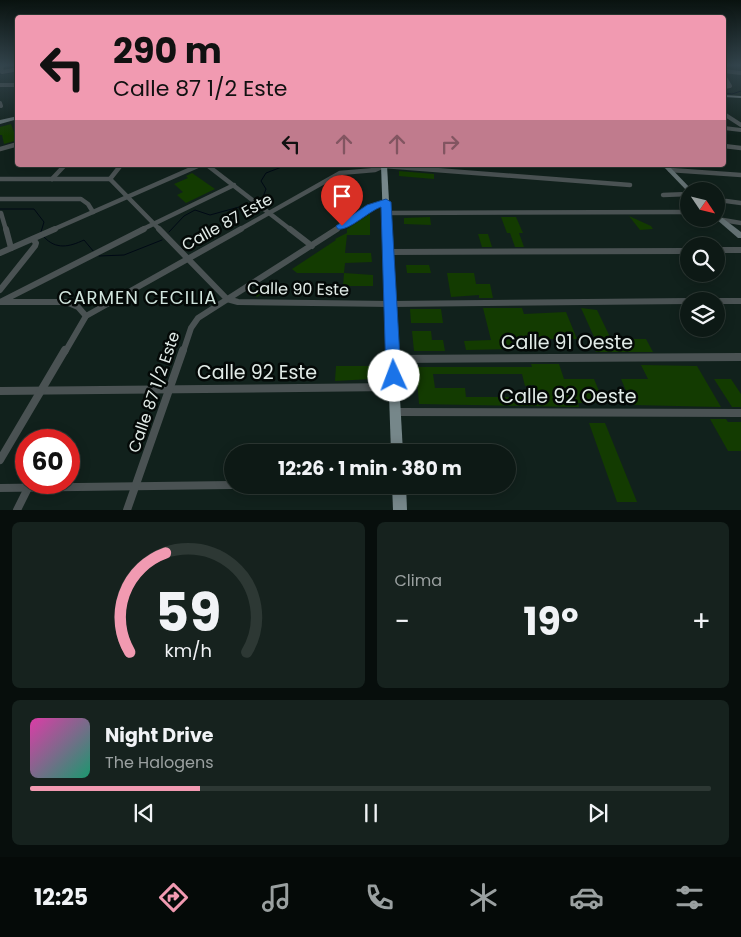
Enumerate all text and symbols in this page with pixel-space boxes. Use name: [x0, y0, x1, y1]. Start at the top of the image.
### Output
text: 290 m: [113, 26, 222, 75]
icon: left: [30, 35, 95, 100]
text: Calle 87 1/2 Este: [113, 73, 287, 104]
icon: left: [277, 130, 305, 158]
icon: ahead: [330, 130, 358, 158]
icon: ahead: [383, 130, 411, 158]
icon: right: [436, 130, 464, 158]
pin: [321, 175, 363, 226]
icon: arrive: [328, 182, 356, 210]
north arrow: [680, 182, 725, 228]
map controls: [680, 182, 725, 337]
street label: Calle 87 Este: [177, 188, 277, 256]
button: search: [680, 237, 725, 282]
street label: Calle 90 Este: [247, 277, 349, 301]
district label: CARMEN CECILIA: [59, 285, 217, 310]
button: layers: [680, 292, 725, 337]
street label: Calle 87 1/2 Este: [122, 328, 186, 456]
street label: Calle 91 Oeste: [501, 329, 633, 356]
position arrow: [367, 349, 419, 401]
street label: Calle 92 Este: [197, 359, 317, 386]
street label: Calle 92 Oeste: [499, 383, 637, 410]
speed limit sign: 60: [15, 429, 80, 494]
text: 12:26 · 1 min · 380 m: [278, 455, 462, 482]
text: Clima: [395, 569, 442, 592]
text: 59: [155, 576, 221, 649]
text: 19°: [523, 595, 579, 648]
text: −: [395, 602, 410, 641]
text: +: [692, 602, 711, 641]
text: km/h: [164, 638, 212, 663]
text: Night Drive: [105, 722, 214, 749]
text: The Halogens: [105, 751, 213, 774]
icon: previous: [130, 799, 158, 827]
icon: pause: [357, 799, 385, 827]
icon: next: [584, 799, 612, 827]
icon: directions: [156, 880, 191, 915]
icon: music: [259, 880, 294, 915]
icon: phone: [362, 880, 397, 915]
icon: climate: [466, 880, 501, 915]
icon: car: [569, 880, 604, 915]
icon: filters: [672, 880, 707, 915]
text: 12:25: [34, 882, 88, 913]

